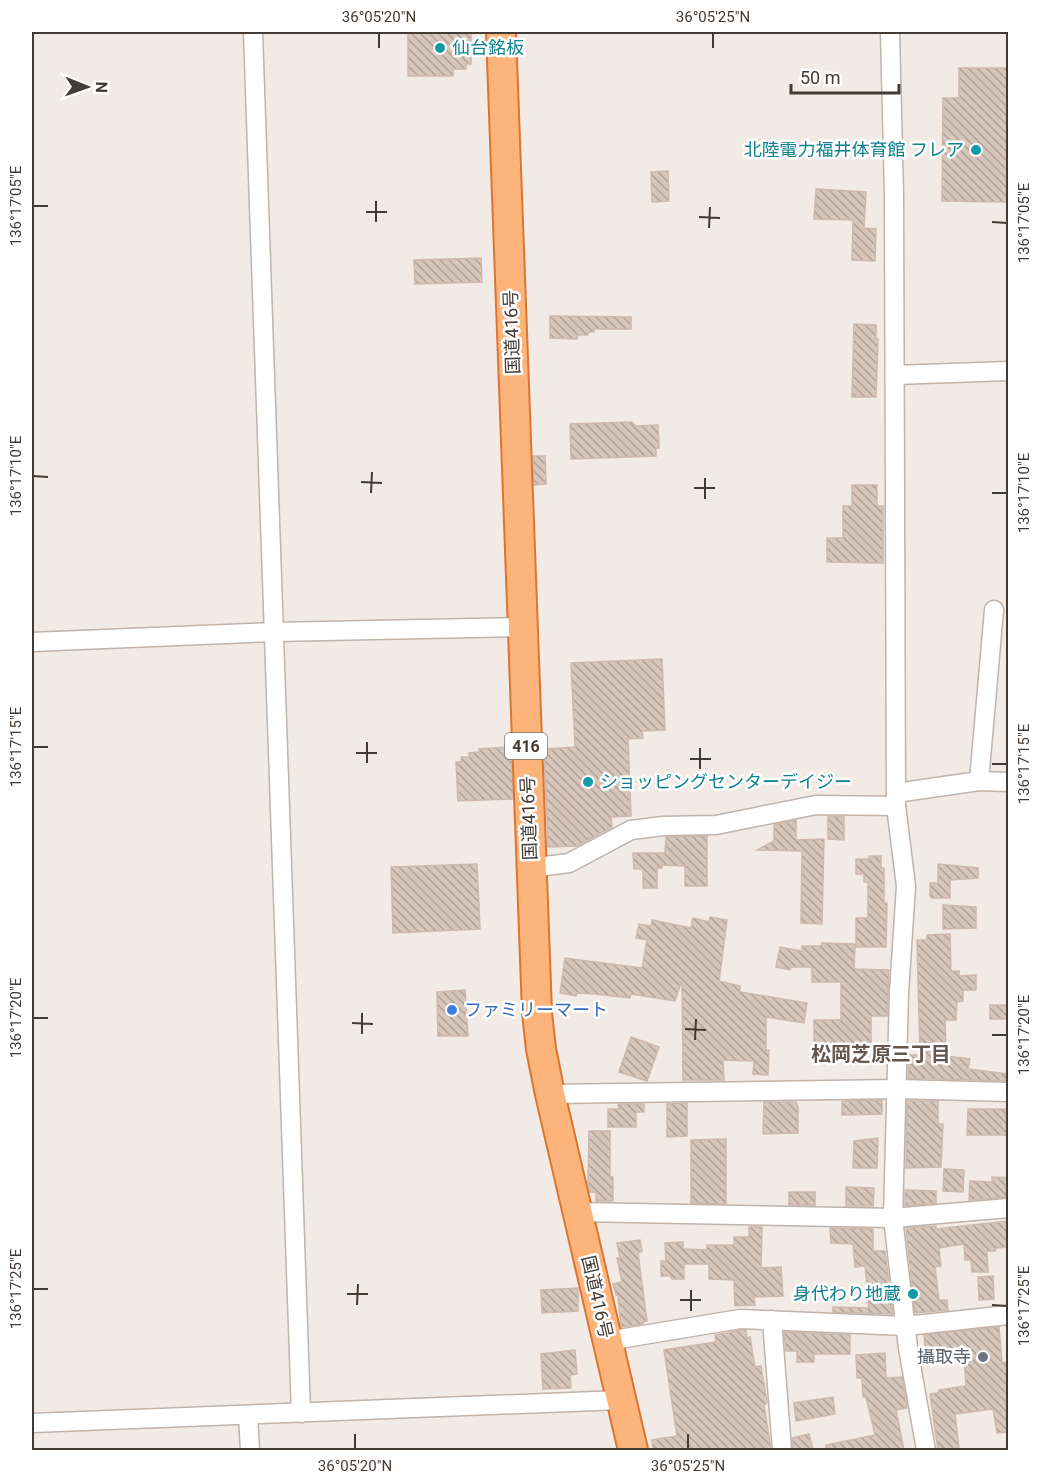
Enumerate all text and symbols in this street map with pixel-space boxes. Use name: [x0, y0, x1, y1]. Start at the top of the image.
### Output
text: 36°05'20"N: [342, 8, 416, 26]
text: 36°05'25"N: [676, 8, 750, 26]
place label: 仙台銘板: [452, 37, 524, 58]
marker: 仙台銘板: [433, 41, 447, 55]
north arrow: [57, 57, 117, 117]
scale bar: [791, 57, 899, 95]
text: 50 m: [800, 67, 840, 88]
text: N: [92, 81, 111, 93]
place label: 北陸電力福井体育館 フレア: [744, 139, 964, 160]
marker: 北陸電力福井体育館 フレア: [969, 143, 983, 157]
text: 136°17'05"E: [7, 165, 25, 246]
text: 136°17'05"E: [1015, 182, 1033, 263]
street label: 国道416号: [500, 289, 523, 375]
text: 136°17'10"E: [7, 435, 25, 516]
text: 136°17'10"E: [1015, 452, 1033, 533]
text: 136°17'15"E: [7, 706, 25, 787]
text: 136°17'15"E: [1015, 723, 1033, 804]
road number: 416: [505, 733, 547, 759]
place label: ショッピングセンターデイジー: [600, 771, 852, 792]
street label: 国道416号: [517, 775, 540, 861]
marker: ショッピングセンターデイジー: [581, 775, 595, 789]
text: 136°17'20"E: [7, 977, 25, 1058]
text: 136°17'20"E: [1015, 994, 1033, 1075]
place label: ファミリーマート: [464, 999, 608, 1020]
marker: ファミリーマート: [445, 1003, 459, 1017]
district label: 松岡芝原三丁目: [811, 1042, 951, 1066]
text: 136°17'25"E: [7, 1248, 25, 1329]
street label: 国道416号: [578, 1253, 617, 1340]
text: 136°17'25"E: [1015, 1265, 1033, 1346]
place label: 身代わり地蔵: [793, 1283, 901, 1304]
marker: 身代わり地蔵: [906, 1287, 920, 1301]
place label: 攝取寺: [917, 1346, 971, 1367]
marker: 攝取寺: [976, 1350, 990, 1364]
text: 36°05'20"N: [318, 1457, 392, 1475]
text: 36°05'25"N: [651, 1457, 725, 1475]

